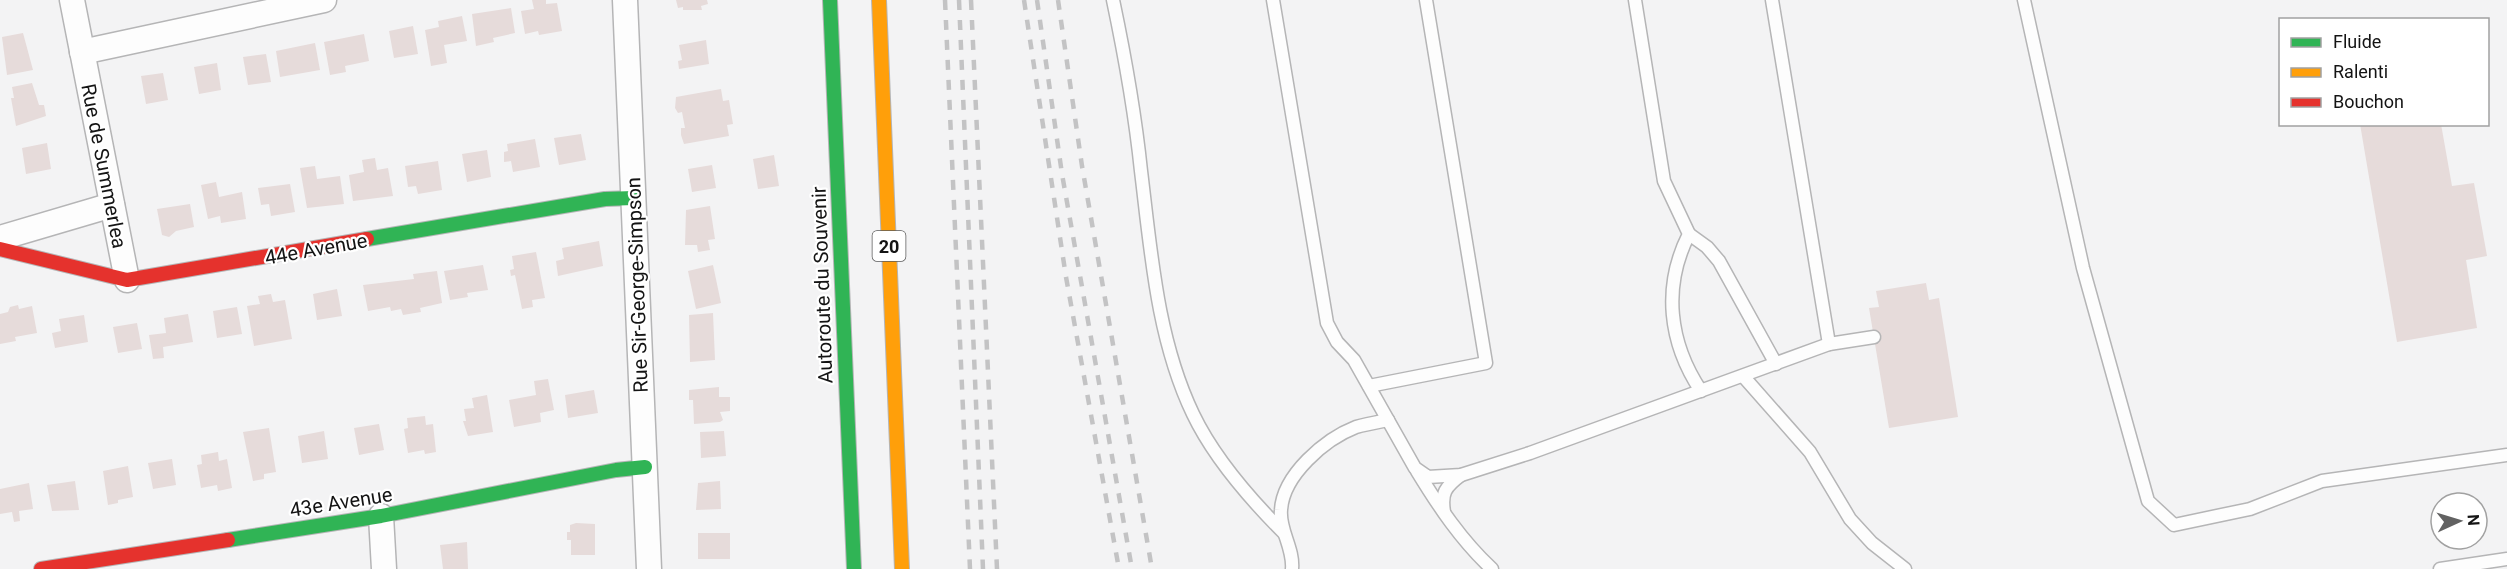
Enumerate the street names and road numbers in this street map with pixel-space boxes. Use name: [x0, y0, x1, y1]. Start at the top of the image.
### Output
street label: Rue de Summerlea: [76, 82, 132, 250]
street label: Rue Sir-George-Simpson: [621, 177, 653, 393]
street label: Autoroute du Souvenir: [807, 186, 837, 384]
street label: 44e Avenue: [263, 228, 369, 270]
road number: 20: [872, 231, 906, 261]
street label: 43e Avenue: [288, 482, 394, 522]

